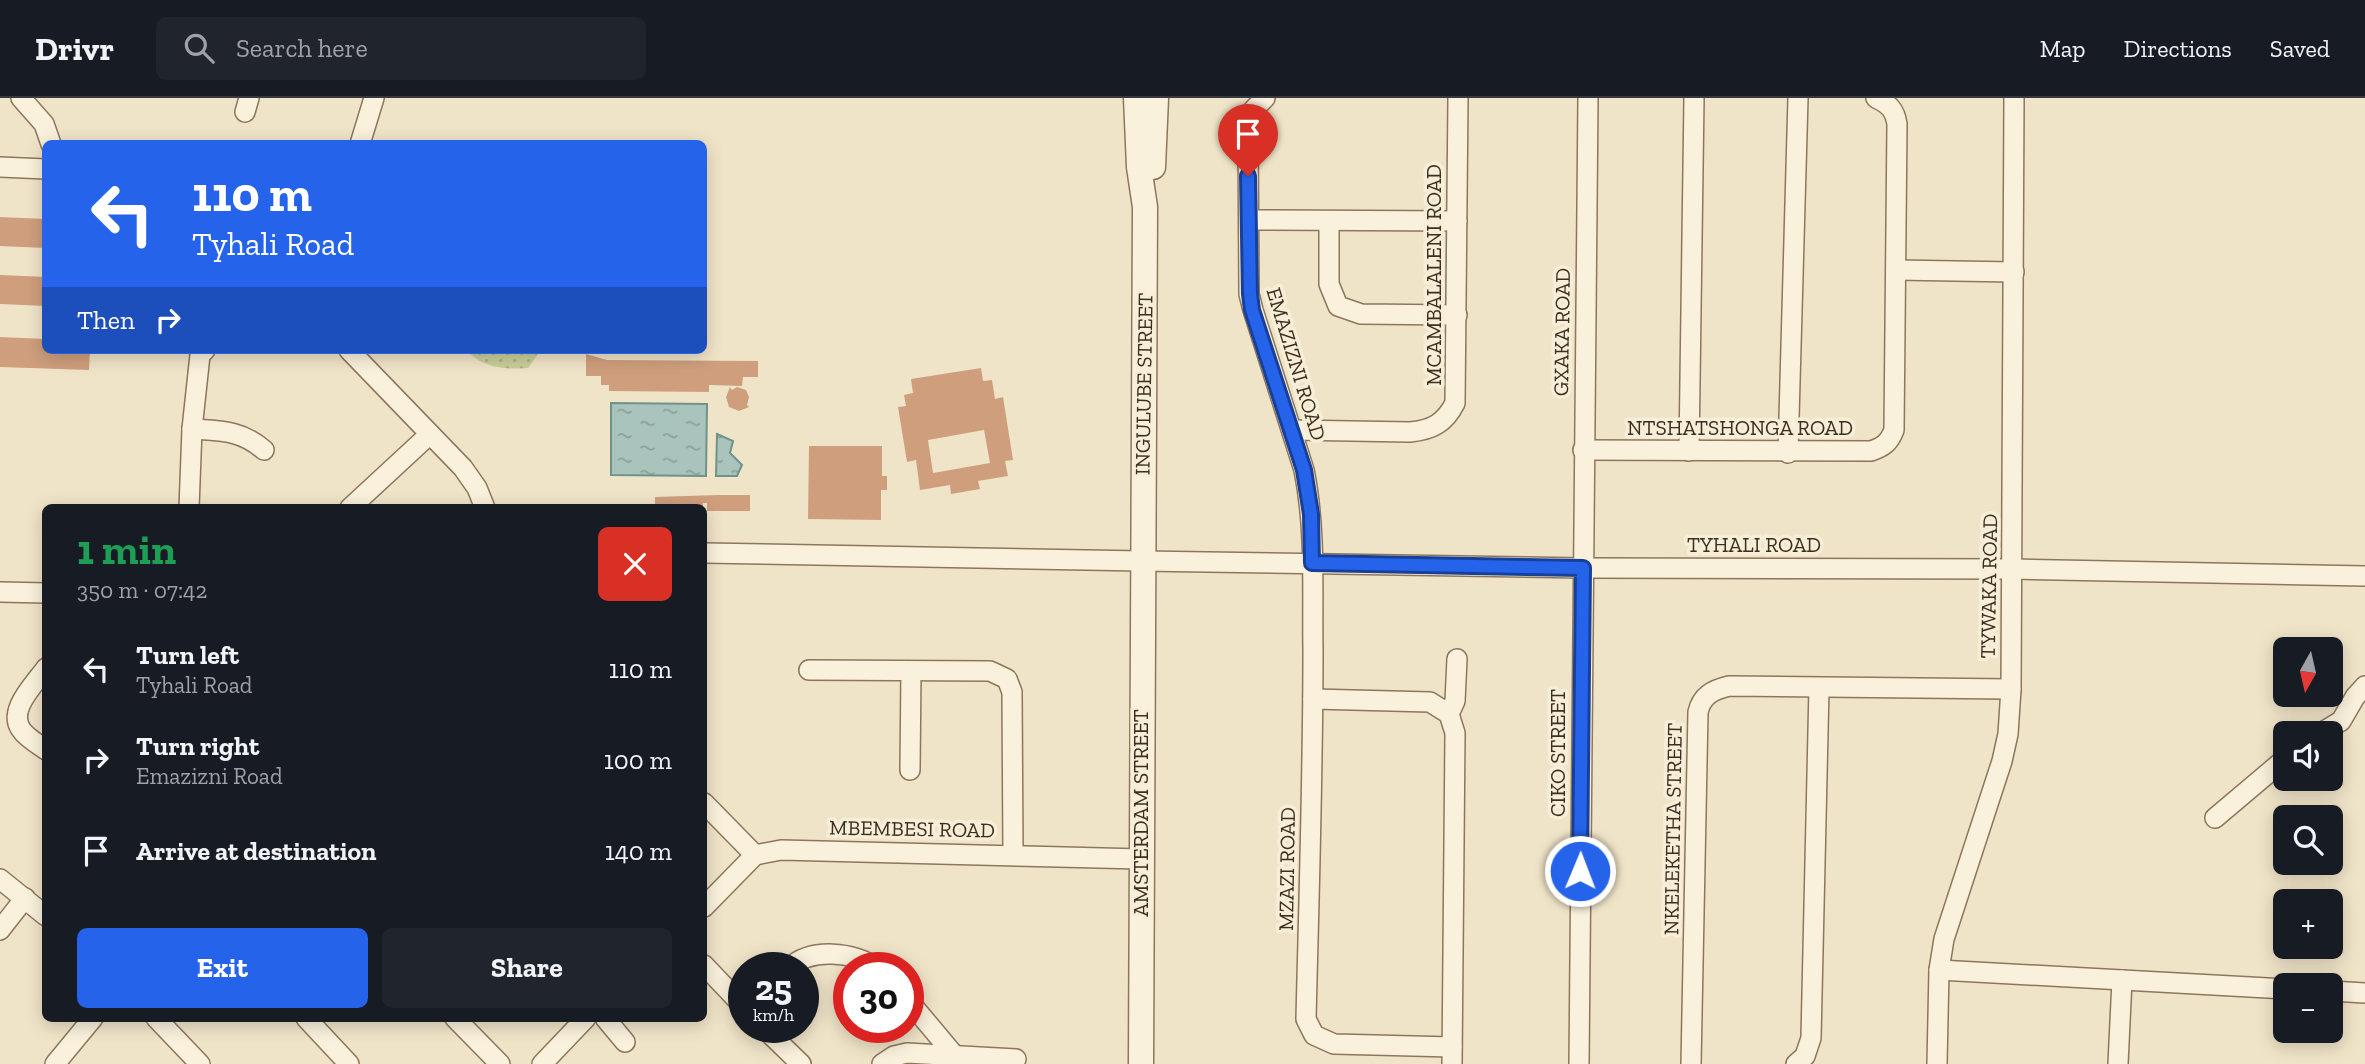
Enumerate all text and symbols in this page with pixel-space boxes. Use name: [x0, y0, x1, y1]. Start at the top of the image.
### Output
search box: [156, 17, 646, 80]
text: Drivr: [35, 29, 114, 68]
icon: search: [180, 29, 218, 67]
text: Search here: [236, 32, 368, 64]
text: Map: [2040, 34, 2086, 63]
text: Directions: [2124, 34, 2232, 63]
text: Saved: [2270, 34, 2330, 63]
pin: [1218, 104, 1278, 176]
icon: arrive: [1229, 115, 1267, 153]
street label: MCAMBALALENI ROAD: [1421, 164, 1446, 386]
text: 110 m: [192, 165, 312, 224]
icon: left: [77, 168, 168, 259]
text: Tyhali Road: [192, 225, 354, 263]
street label: GXAKA ROAD: [1548, 268, 1575, 396]
street label: EMAZIZNI ROAD: [1261, 284, 1332, 443]
street label: INGULUBE STREET: [1129, 293, 1158, 475]
icon: right: [149, 301, 187, 339]
text: Then: [77, 304, 135, 336]
street label: NTSHATSHONGA ROAD: [1627, 415, 1853, 440]
street label: TYWAKA ROAD: [1975, 513, 2002, 659]
text: 1 min: [77, 524, 176, 575]
button: close: [598, 527, 672, 601]
street label: TYHALI ROAD: [1687, 532, 1821, 557]
text: 350 m · 07:42: [77, 576, 207, 604]
north arrow: [2273, 637, 2343, 707]
map controls: [2273, 637, 2343, 1043]
text: Turn left: [136, 639, 239, 671]
icon: left: [77, 650, 115, 688]
text: 110 m: [609, 653, 672, 685]
text: Tyhali Road: [136, 671, 252, 699]
street label: CIKO STREET: [1545, 689, 1570, 817]
street label: AMSTERDAM STREET: [1128, 709, 1153, 917]
button: sound: [2273, 721, 2343, 791]
street label: NKELEKETHA STREET: [1658, 723, 1687, 935]
text: Turn right: [136, 730, 259, 762]
icon: right: [77, 741, 115, 779]
text: 100 m: [604, 744, 672, 776]
text: Emazizni Road: [136, 762, 283, 790]
button: search: [2273, 805, 2343, 875]
street label: MZAZI ROAD: [1273, 807, 1300, 931]
street label: MBEMBESI ROAD: [829, 815, 995, 842]
icon: arrive: [77, 832, 115, 870]
position arrow: [1543, 834, 1617, 908]
text: Arrive at destination: [136, 835, 376, 867]
text: 140 m: [605, 835, 672, 867]
button: +: [2273, 889, 2343, 959]
button: Exit: [77, 928, 368, 1008]
button: Share: [382, 928, 672, 1008]
speed limit sign: 30: [833, 952, 924, 1043]
text: 25: [755, 967, 792, 1009]
button: −: [2273, 973, 2343, 1043]
text: km/h: [753, 1004, 794, 1026]

